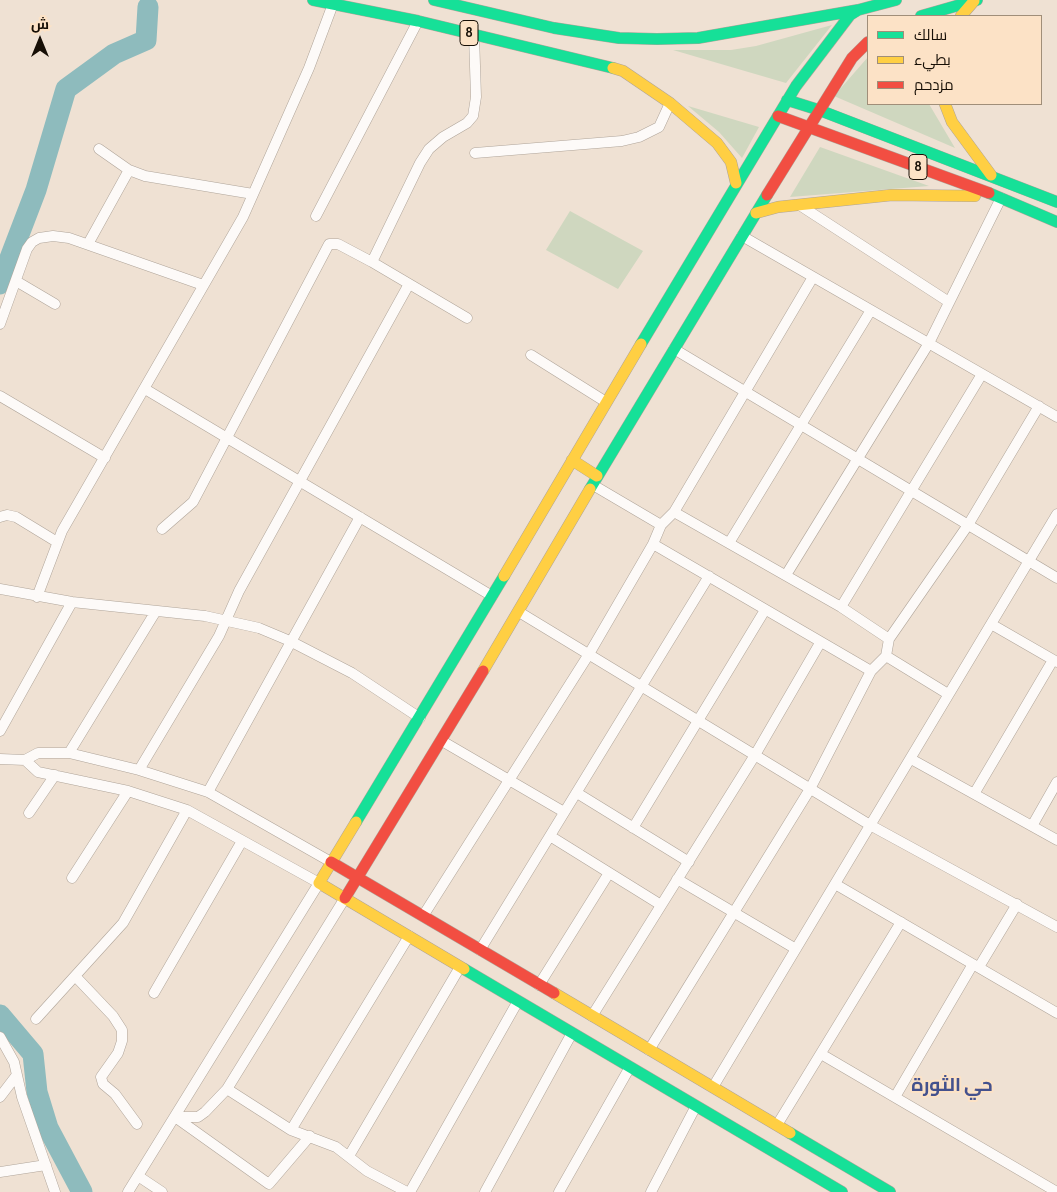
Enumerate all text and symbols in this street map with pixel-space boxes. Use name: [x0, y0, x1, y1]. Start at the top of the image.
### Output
north arrow: [15, 15, 65, 65]
legend: [867, 15, 1042, 105]
text: ش: [31, 16, 49, 33]
road number: 8: [460, 20, 478, 46]
text: سالك: [914, 26, 947, 45]
text: بطيء: [914, 51, 951, 70]
text: مزدحم: [914, 76, 954, 95]
road number: 8: [909, 154, 927, 180]
district label: حي الثورة: [911, 1075, 993, 1097]

